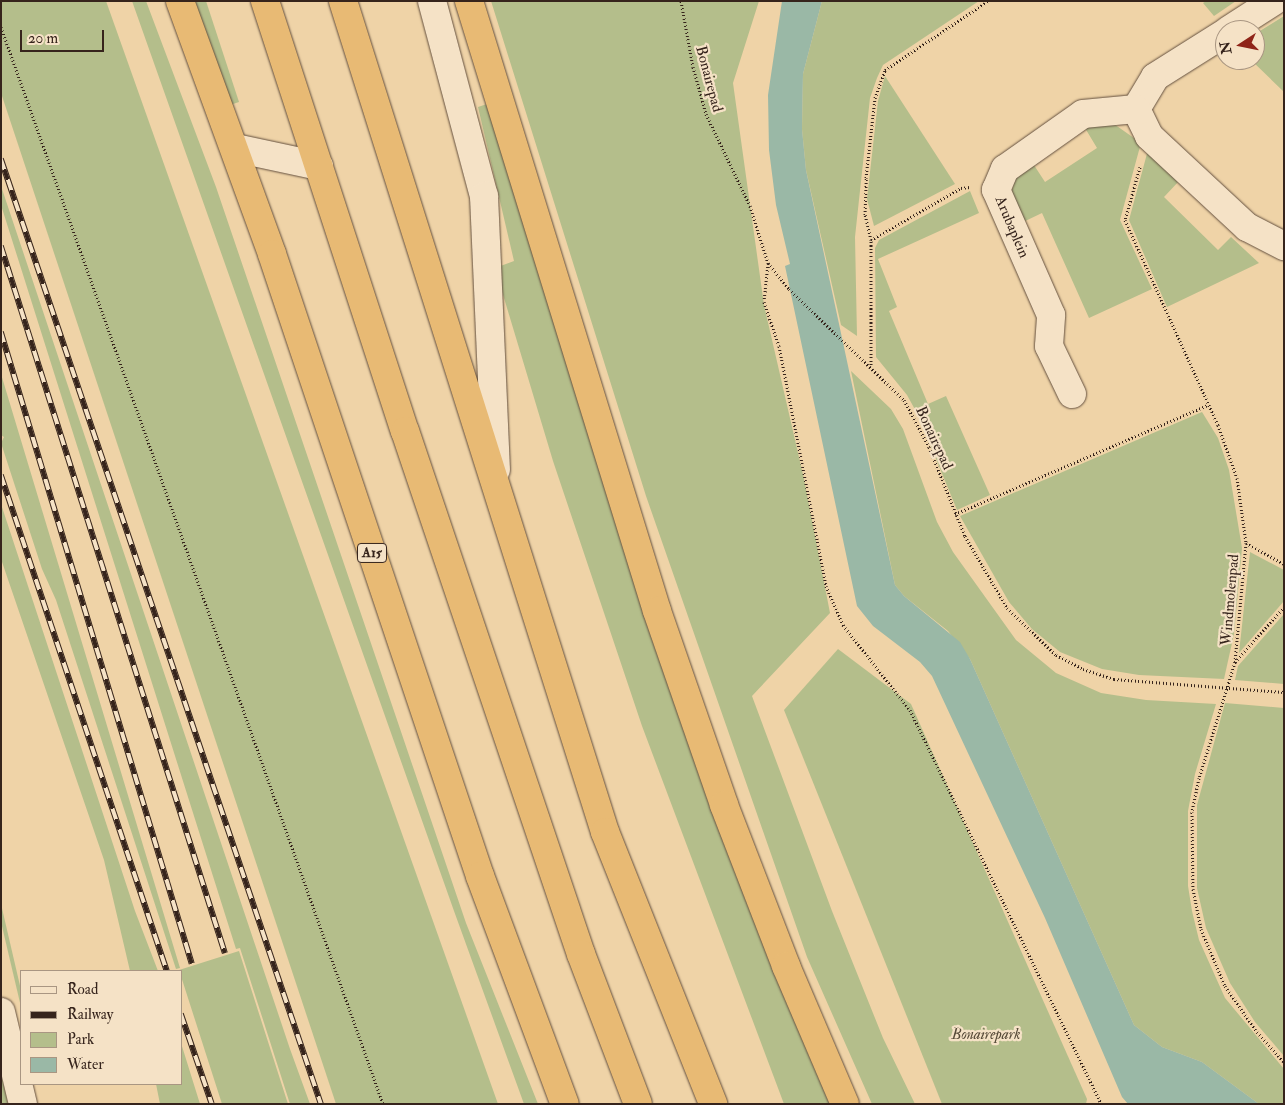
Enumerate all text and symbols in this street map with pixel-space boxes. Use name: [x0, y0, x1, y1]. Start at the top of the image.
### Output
scale bar: [22, 20, 106, 52]
north arrow: [1215, 20, 1265, 70]
text: 20 m: [28, 29, 58, 48]
text: N: [1216, 40, 1235, 56]
street label: Bonairepad: [692, 44, 726, 114]
street label: Arubaplein: [991, 193, 1033, 261]
street label: Bonairepad: [911, 403, 957, 473]
road number: A15: [356, 542, 388, 564]
street label: Windmolenpad: [1217, 553, 1243, 647]
legend: [20, 970, 182, 1085]
text: Road: [67, 980, 98, 999]
text: Railway: [67, 1005, 113, 1024]
park label: Bonairepark: [951, 1026, 1021, 1044]
text: Park: [67, 1030, 94, 1049]
text: Water: [67, 1055, 104, 1074]

